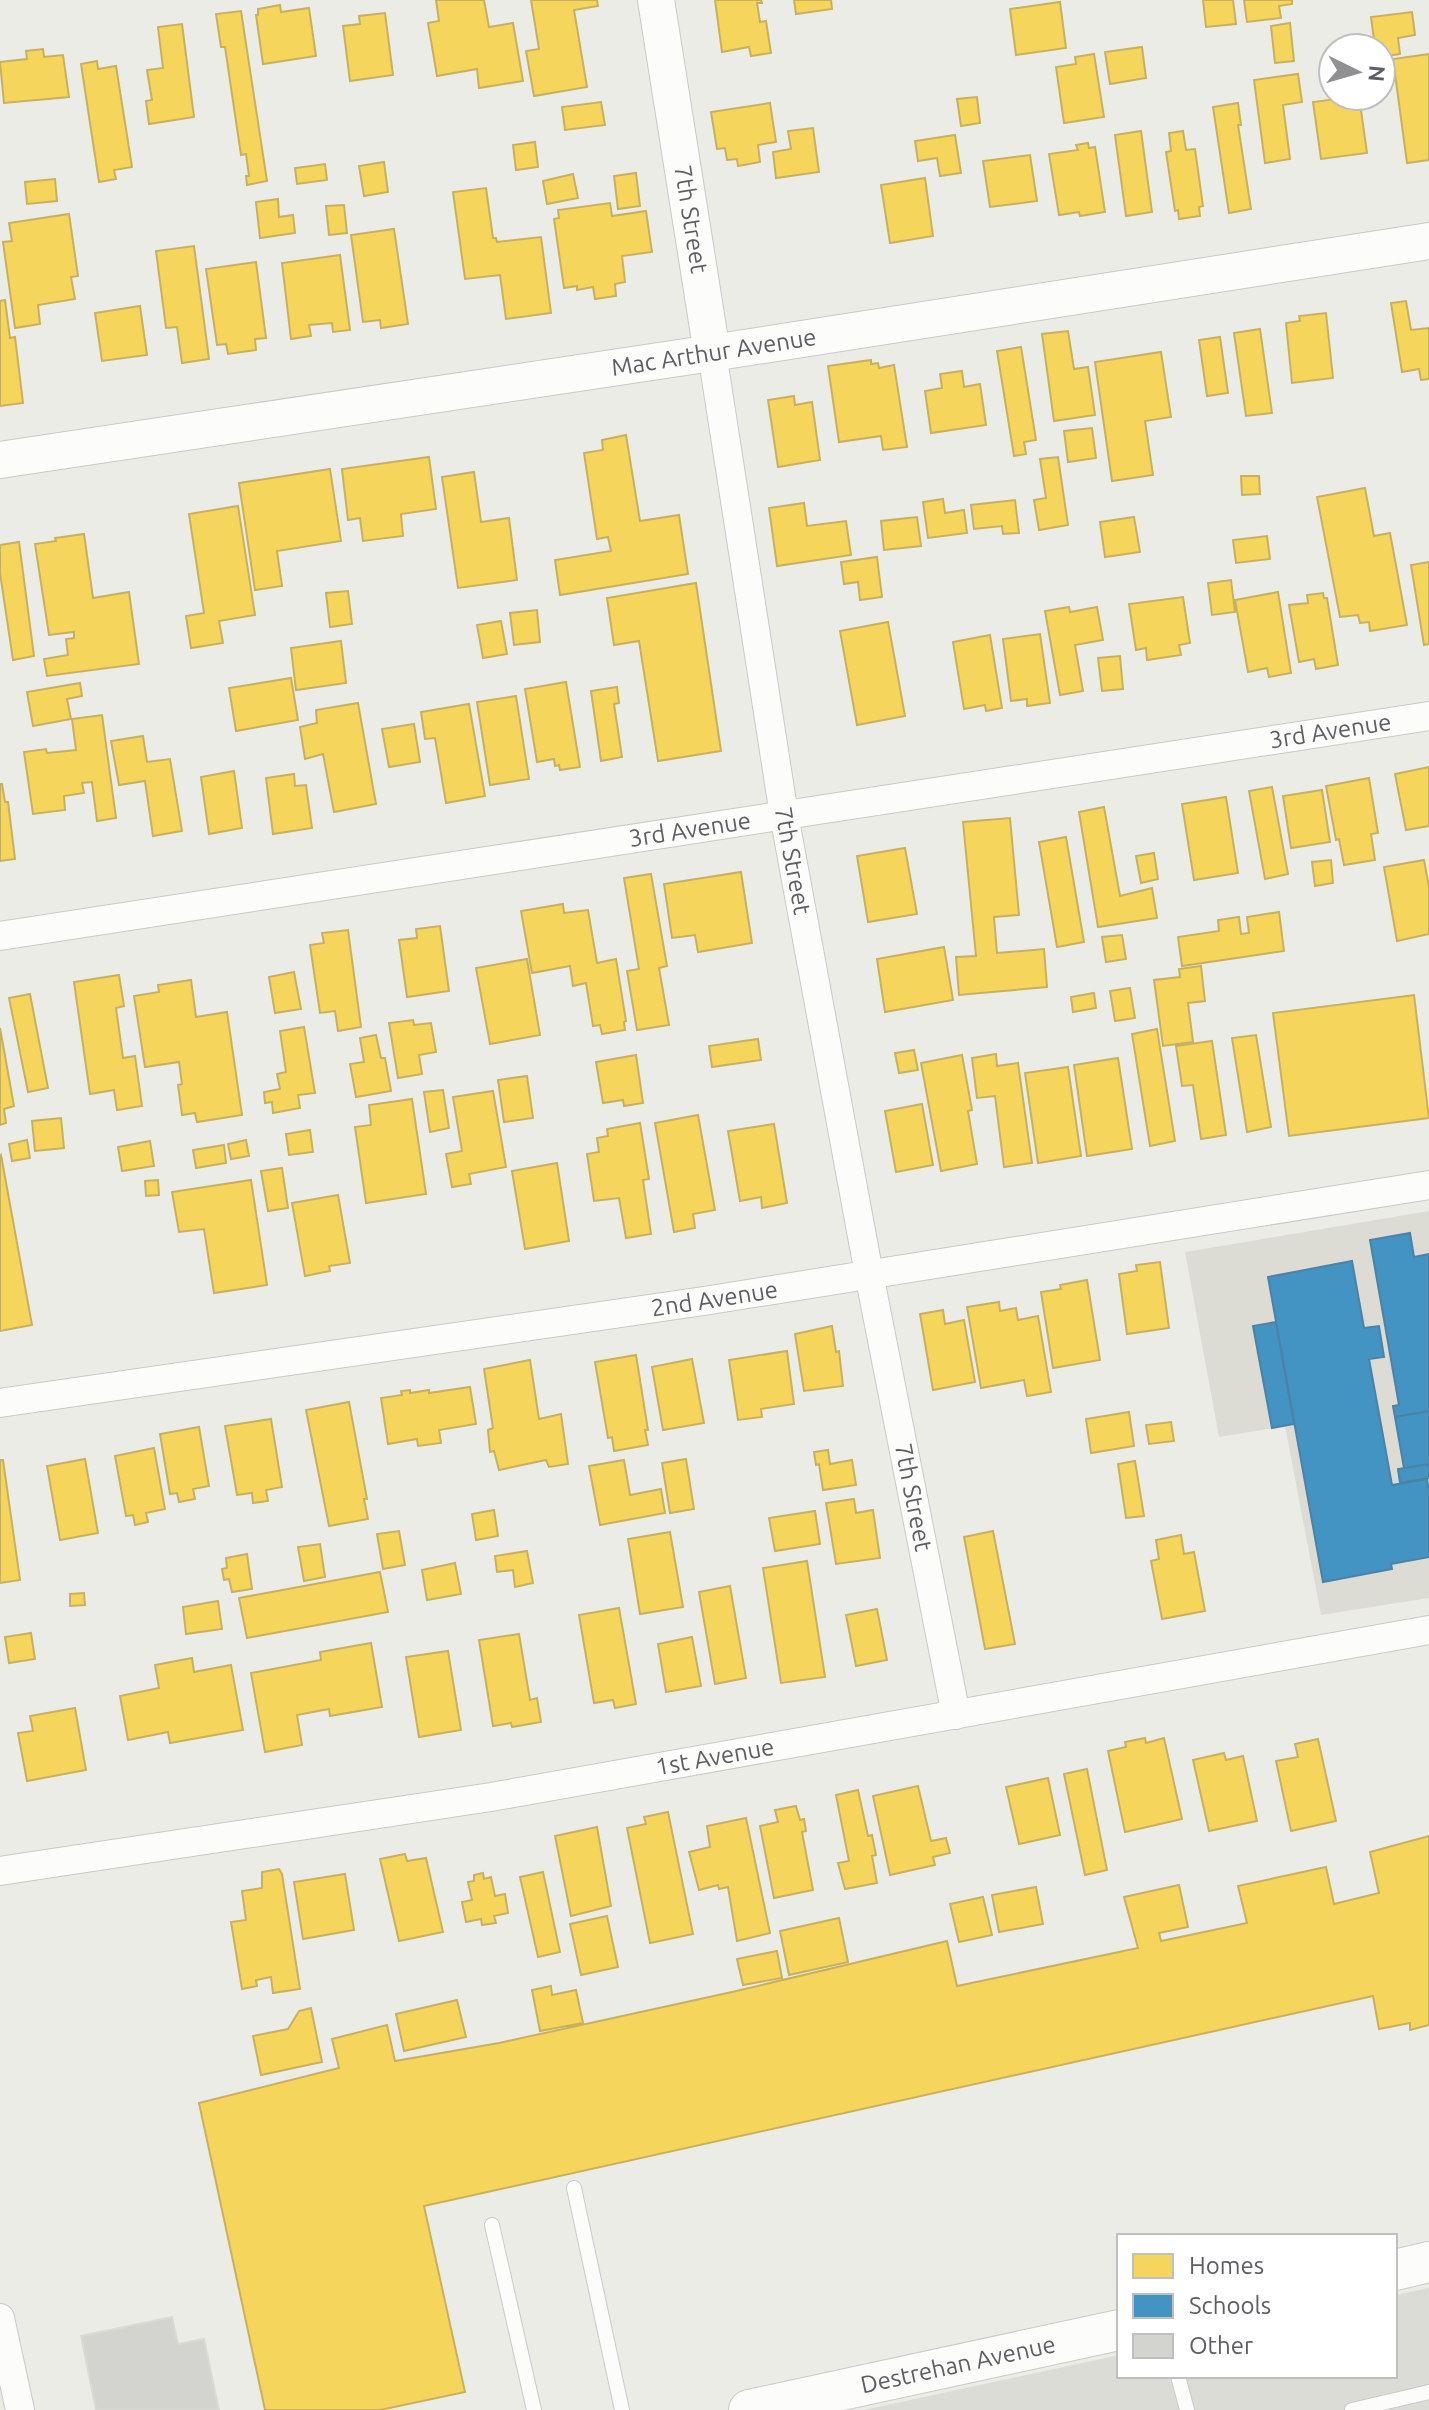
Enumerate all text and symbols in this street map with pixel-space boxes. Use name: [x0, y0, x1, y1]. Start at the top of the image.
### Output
north arrow: [1317, 32, 1397, 112]
text: N: [1364, 65, 1391, 83]
street label: 7th Street: [669, 163, 713, 276]
street label: Mac Arthur Avenue: [610, 323, 818, 381]
street label: 3rd Avenue: [1267, 708, 1393, 753]
street label: 7th Street: [770, 805, 816, 917]
street label: 3rd Avenue: [627, 807, 753, 852]
street label: 2nd Avenue: [649, 1275, 780, 1321]
street label: 7th Street: [890, 1441, 937, 1554]
street label: 1st Avenue: [654, 1733, 776, 1780]
legend: [1117, 2234, 1397, 2378]
text: Homes: [1189, 2252, 1264, 2279]
text: Schools: [1189, 2292, 1271, 2319]
street label: Destrehan Avenue: [858, 2330, 1058, 2398]
text: Other: [1189, 2332, 1253, 2359]

